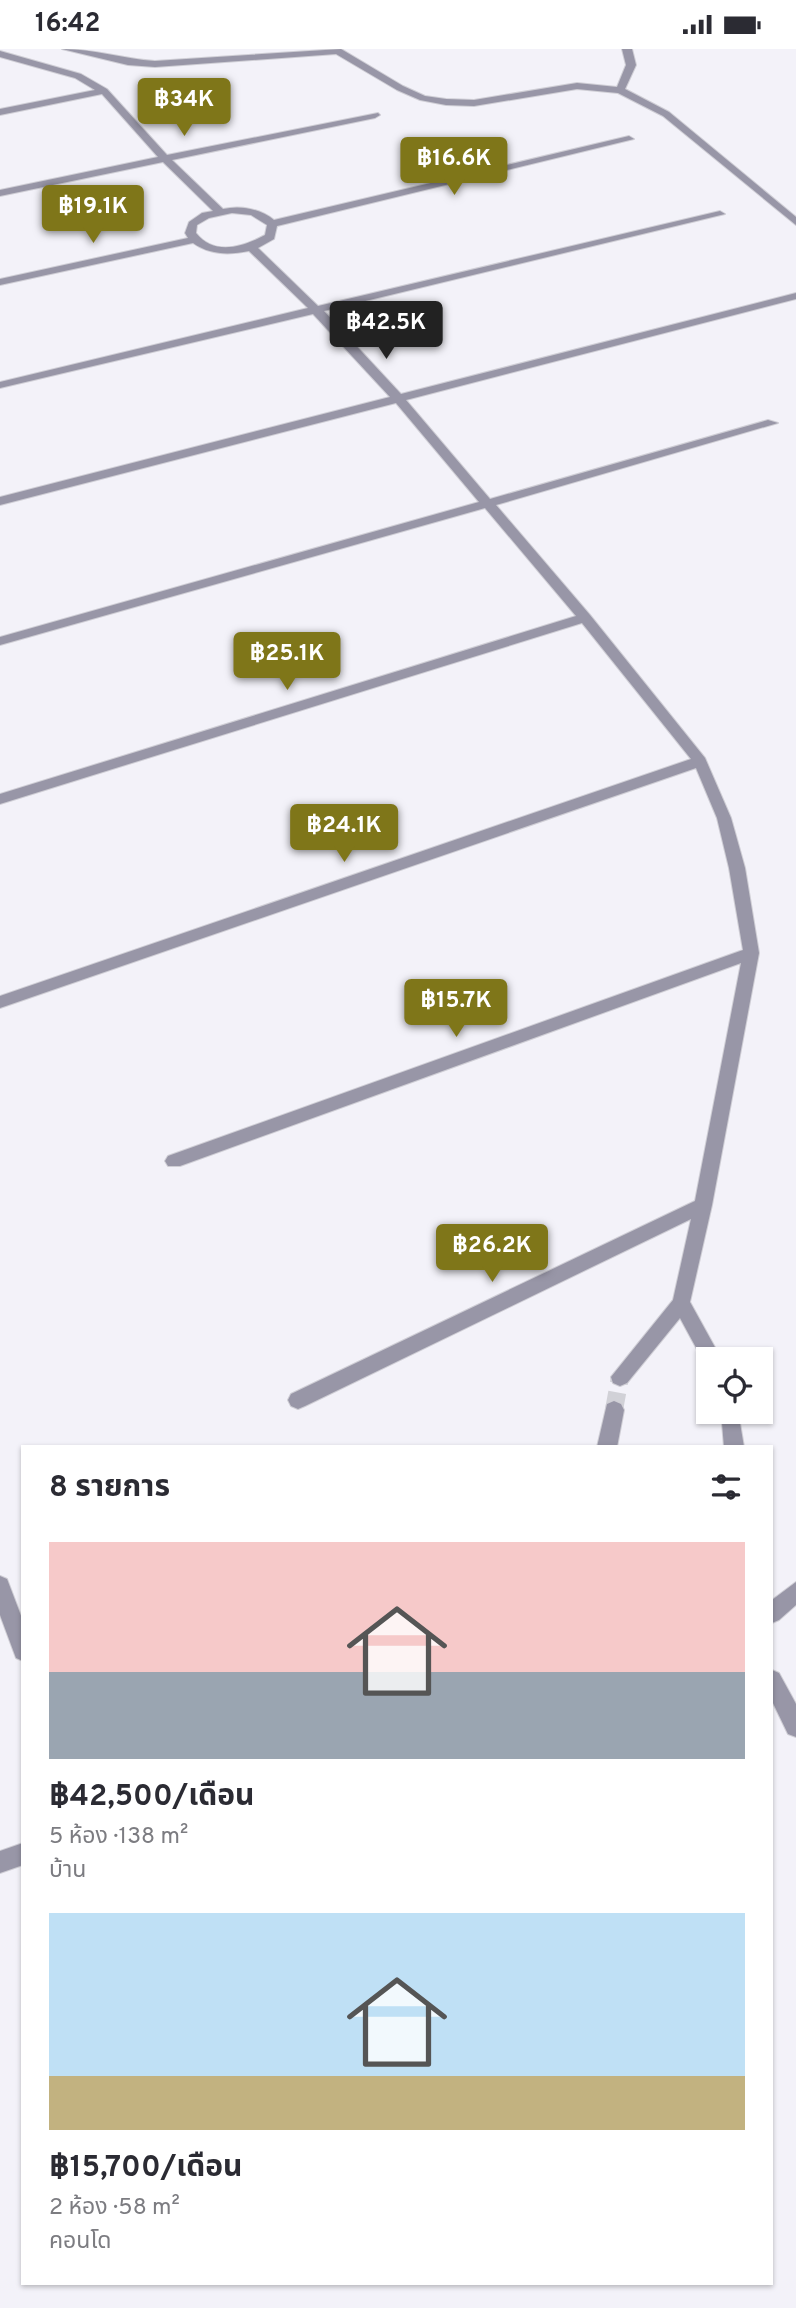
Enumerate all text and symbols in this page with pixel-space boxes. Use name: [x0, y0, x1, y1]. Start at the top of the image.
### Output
text: 16:42: [35, 8, 100, 41]
pin: ฿34K: [143, 78, 225, 138]
text: ฿34K: [154, 86, 214, 115]
pin: ฿16.6K: [397, 137, 511, 197]
text: ฿16.6K: [416, 145, 492, 174]
pin: ฿19.1K: [36, 185, 150, 245]
text: ฿19.1K: [58, 193, 128, 222]
pin: ฿42.5K: [329, 301, 443, 361]
text: ฿42.5K: [346, 309, 426, 338]
pin: ฿25.1K: [230, 633, 344, 692]
text: ฿25.1K: [249, 640, 325, 669]
pin: ฿24.1K: [287, 805, 401, 864]
text: ฿24.1K: [306, 812, 382, 841]
pin: ฿15.7K: [399, 979, 513, 1039]
text: ฿15.7K: [420, 987, 492, 1016]
pin: ฿26.2K: [435, 1225, 549, 1284]
text: ฿26.2K: [452, 1232, 532, 1261]
map controls: [696, 1347, 773, 1424]
button: locate: [696, 1347, 773, 1424]
icon: filters: [707, 1468, 745, 1506]
text: 8 รายการ: [49, 1470, 170, 1507]
icon: home: [334, 1588, 460, 1714]
text: ฿42,500/เดือน: [49, 1779, 254, 1816]
text: 5 ห้อง · 138 m²: [49, 1823, 188, 1852]
text: บ้าน: [49, 1857, 86, 1886]
icon: home: [334, 1959, 460, 2085]
text: ฿15,700/เดือน: [49, 2150, 242, 2187]
text: 2 ห้อง · 58 m²: [49, 2194, 180, 2223]
text: คอนโด: [49, 2228, 111, 2257]

